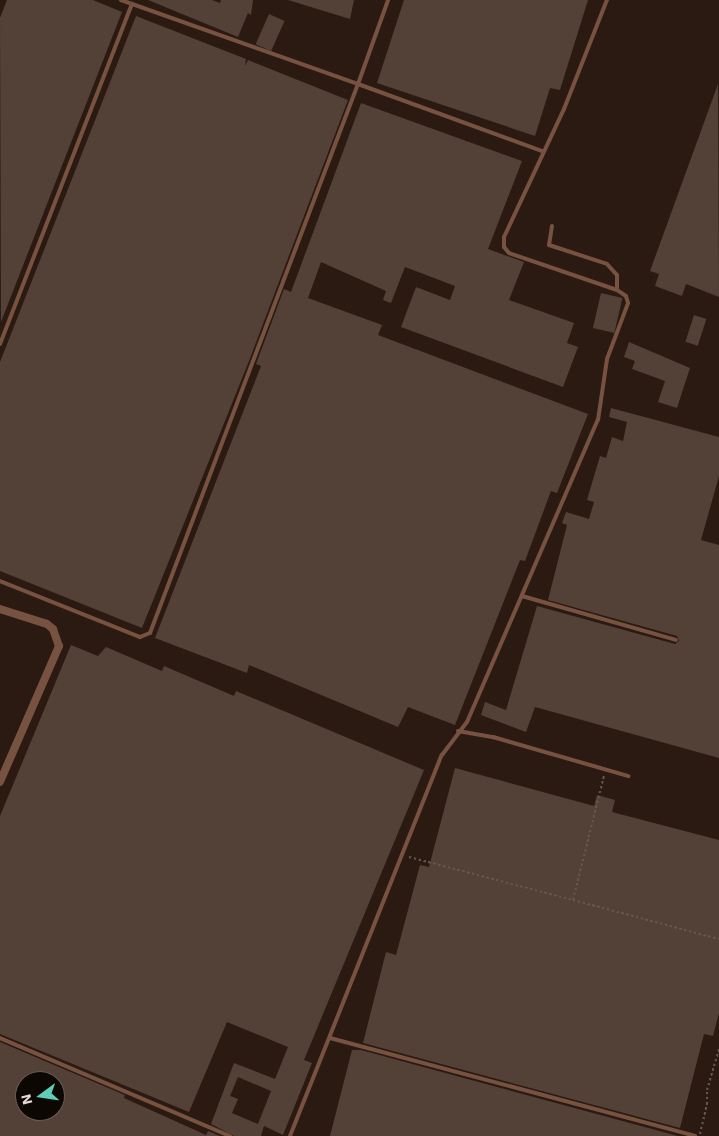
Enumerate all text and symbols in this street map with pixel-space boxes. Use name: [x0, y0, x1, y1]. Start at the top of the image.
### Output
north arrow: [15, 1071, 65, 1121]
text: N: [17, 1092, 35, 1106]

